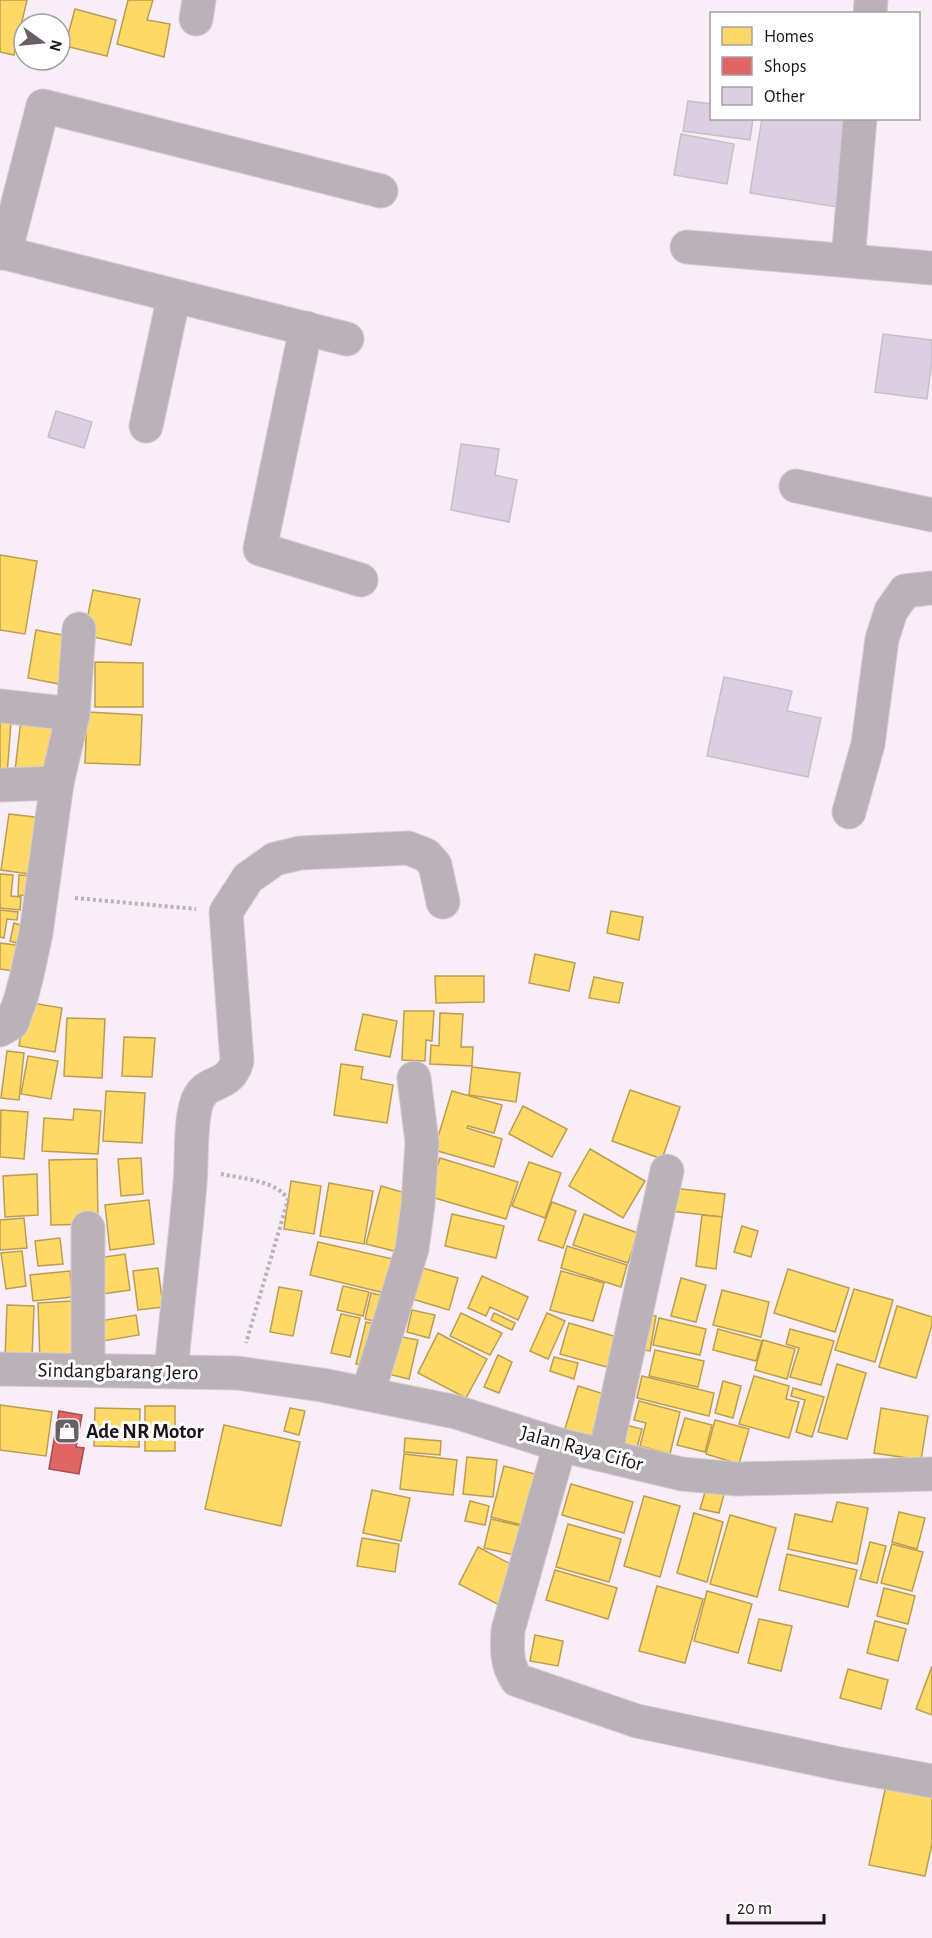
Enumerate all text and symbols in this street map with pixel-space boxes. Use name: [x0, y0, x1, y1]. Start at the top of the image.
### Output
north arrow: [12, 12, 72, 72]
legend: [710, 12, 920, 120]
text: Homes: [764, 28, 814, 46]
text: N: [46, 38, 65, 53]
text: Shops: [764, 58, 806, 76]
text: Other: [764, 88, 805, 106]
street label: Sindangbarang Jero: [37, 1360, 199, 1383]
shop icon: Ade NR Motor: [52, 1416, 82, 1446]
place label: Ade NR Motor: [86, 1421, 205, 1442]
street label: Jalan Raya Cifor: [518, 1422, 646, 1475]
scale bar: [728, 1887, 824, 1925]
text: 20 m: [737, 1900, 772, 1918]

